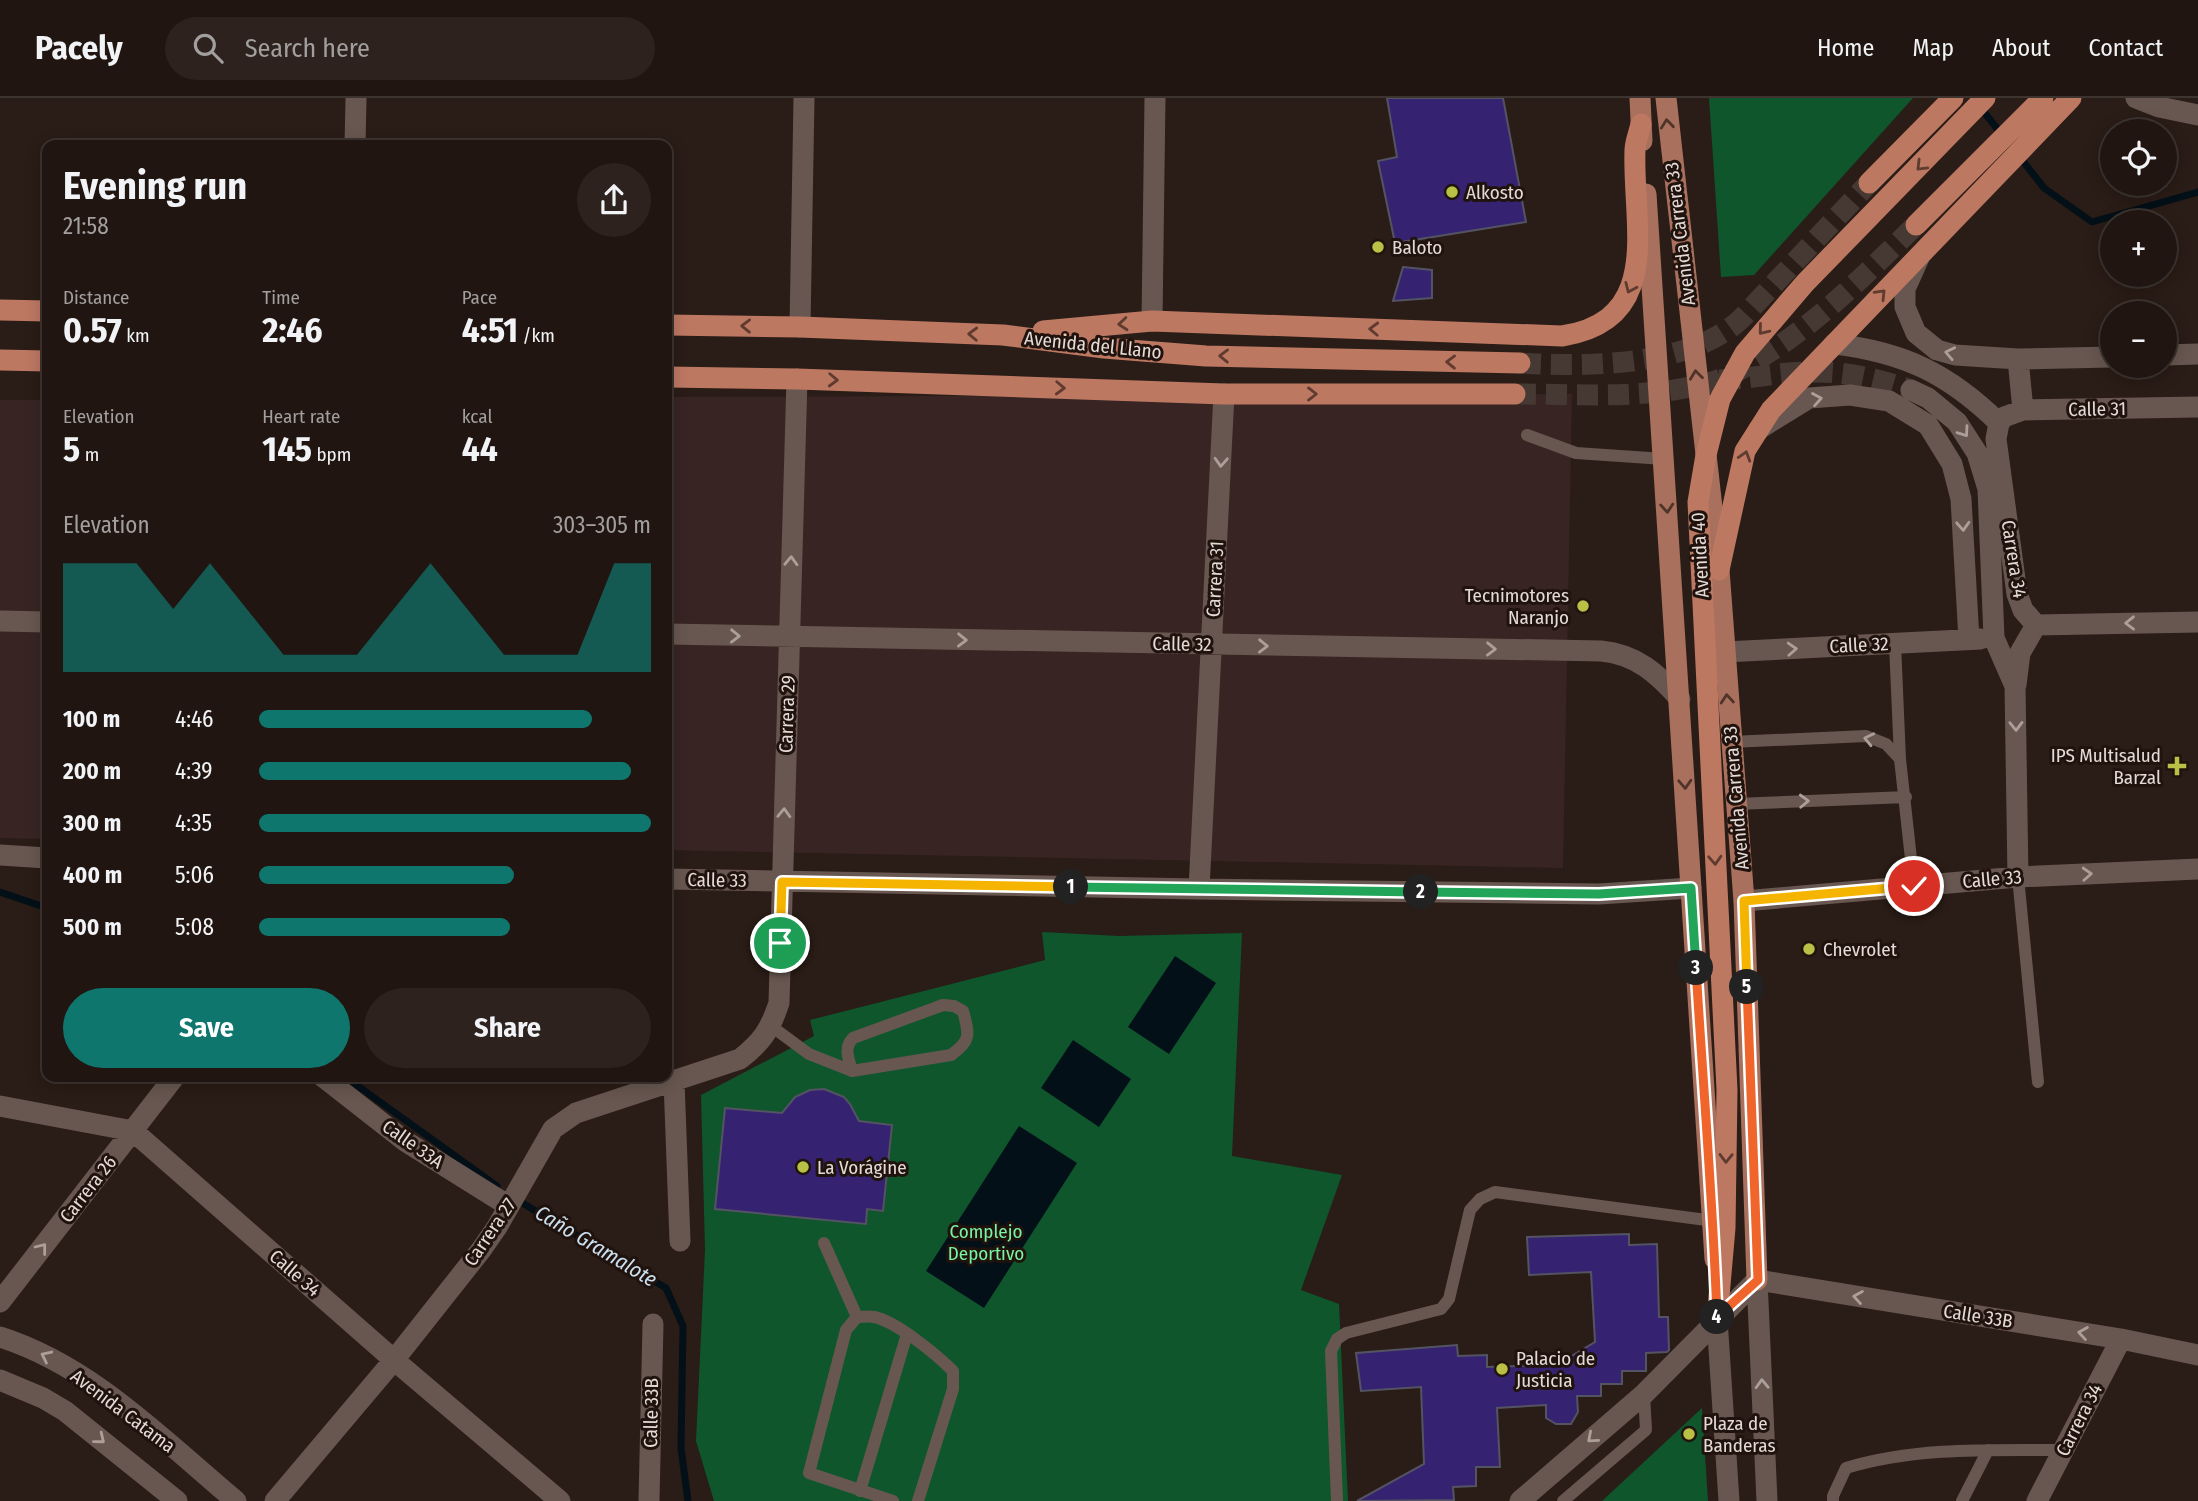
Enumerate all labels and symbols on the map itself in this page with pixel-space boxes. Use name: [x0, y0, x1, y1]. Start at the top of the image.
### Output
one-way arrow: [1660, 119, 1675, 130]
one-way arrow: [1916, 157, 1929, 170]
street label: Avenida Carrera 33: [1660, 161, 1700, 307]
place label: Alkosto: [1466, 181, 1524, 204]
marker: Alkosto: [1444, 184, 1460, 200]
place label: Baloto: [1392, 236, 1442, 259]
marker: Baloto: [1370, 239, 1386, 255]
one-way arrow: [1624, 281, 1638, 293]
one-way arrow: [1873, 289, 1886, 302]
one-way arrow: [1117, 316, 1128, 331]
one-way arrow: [740, 319, 751, 334]
one-way arrow: [1369, 322, 1380, 337]
one-way arrow: [1759, 322, 1772, 334]
one-way arrow: [967, 326, 978, 341]
street label: Avenida del Llano: [1023, 326, 1163, 364]
one-way arrow: [1944, 346, 1956, 361]
one-way arrow: [1218, 348, 1229, 364]
one-way arrow: [1446, 354, 1457, 369]
one-way arrow: [1689, 369, 1704, 380]
one-way arrow: [828, 373, 839, 388]
one-way arrow: [1055, 381, 1066, 396]
one-way arrow: [1307, 386, 1318, 402]
one-way arrow: [1811, 392, 1823, 407]
street label: Calle 31: [2068, 397, 2126, 421]
one-way arrow: [1956, 424, 1968, 437]
one-way arrow: [1737, 451, 1752, 463]
one-way arrow: [1214, 457, 1229, 468]
one-way arrow: [1659, 503, 1674, 514]
street label: Avenida 40: [1686, 512, 1714, 598]
street label: Carrera 34: [1997, 518, 2031, 600]
one-way arrow: [1955, 520, 1970, 531]
street label: Carrera 31: [1202, 540, 1228, 618]
one-way arrow: [784, 556, 799, 567]
place label: Tecnimotores Naranjo: [1465, 584, 1569, 629]
marker: Tecnimotores Naranjo: [1575, 598, 1591, 614]
one-way arrow: [2124, 615, 2135, 631]
one-way arrow: [730, 628, 741, 643]
one-way arrow: [958, 632, 968, 648]
street label: Calle 32: [1152, 632, 1212, 656]
street label: Calle 32: [1829, 632, 1889, 658]
one-way arrow: [1259, 638, 1269, 654]
one-way arrow: [1486, 641, 1497, 657]
one-way arrow: [1787, 641, 1798, 656]
street label: Carrera 29: [774, 675, 800, 753]
one-way arrow: [1720, 693, 1735, 704]
one-way arrow: [2008, 721, 2024, 732]
street label: Avenida Carrera 33: [1718, 725, 1754, 871]
one-way arrow: [1864, 733, 1876, 747]
place label: IPS Multisalud Barzal: [2051, 744, 2161, 789]
marker: IPS Multisalud Barzal: [2167, 756, 2187, 776]
one-way arrow: [1677, 779, 1692, 790]
one-way arrow: [1799, 794, 1810, 809]
one-way arrow: [777, 808, 792, 819]
one-way arrow: [1707, 855, 1722, 866]
pin: [1884, 856, 1944, 916]
street label: Calle 33: [1961, 865, 2023, 893]
one-way arrow: [2081, 866, 2092, 881]
street label: Calle 33: [687, 868, 747, 892]
pin: 1: [1054, 870, 1088, 904]
pin: 2: [1404, 874, 1438, 910]
pin: [750, 913, 810, 973]
place label: Chevrolet: [1823, 938, 1898, 961]
marker: Chevrolet: [1801, 941, 1817, 957]
pin: 3: [1678, 950, 1714, 986]
pin: 5: [1730, 970, 1764, 1004]
street label: Calle 33A: [378, 1115, 448, 1173]
street label: Carrera 26: [55, 1151, 121, 1227]
one-way arrow: [1718, 1153, 1734, 1164]
place label: La Vorágine: [817, 1156, 907, 1179]
marker: La Vorágine: [795, 1159, 811, 1175]
street label: Carrera 27: [459, 1194, 521, 1270]
water label: Caño Gramalote: [531, 1200, 662, 1292]
park label: Complejo Deportivo: [948, 1220, 1024, 1265]
one-way arrow: [33, 1244, 46, 1256]
street label: Calle 34: [265, 1245, 325, 1301]
one-way arrow: [1852, 1290, 1864, 1305]
street label: Calle 33B: [1942, 1299, 2014, 1333]
pin: 4: [1700, 1300, 1734, 1334]
one-way arrow: [2077, 1326, 2089, 1341]
place label: Palacio de Justicia: [1516, 1347, 1595, 1392]
one-way arrow: [41, 1351, 53, 1365]
marker: Palacio de Justicia: [1494, 1361, 1510, 1377]
street label: Avenida Catama: [66, 1364, 180, 1458]
street label: Calle 33B: [639, 1378, 663, 1448]
one-way arrow: [1754, 1378, 1769, 1389]
street label: Carrera 34: [2051, 1380, 2107, 1460]
place label: Plaza de Banderas: [1703, 1412, 1776, 1457]
marker: Plaza de Banderas: [1681, 1426, 1697, 1442]
one-way arrow: [1588, 1430, 1601, 1442]
one-way arrow: [92, 1431, 105, 1444]

